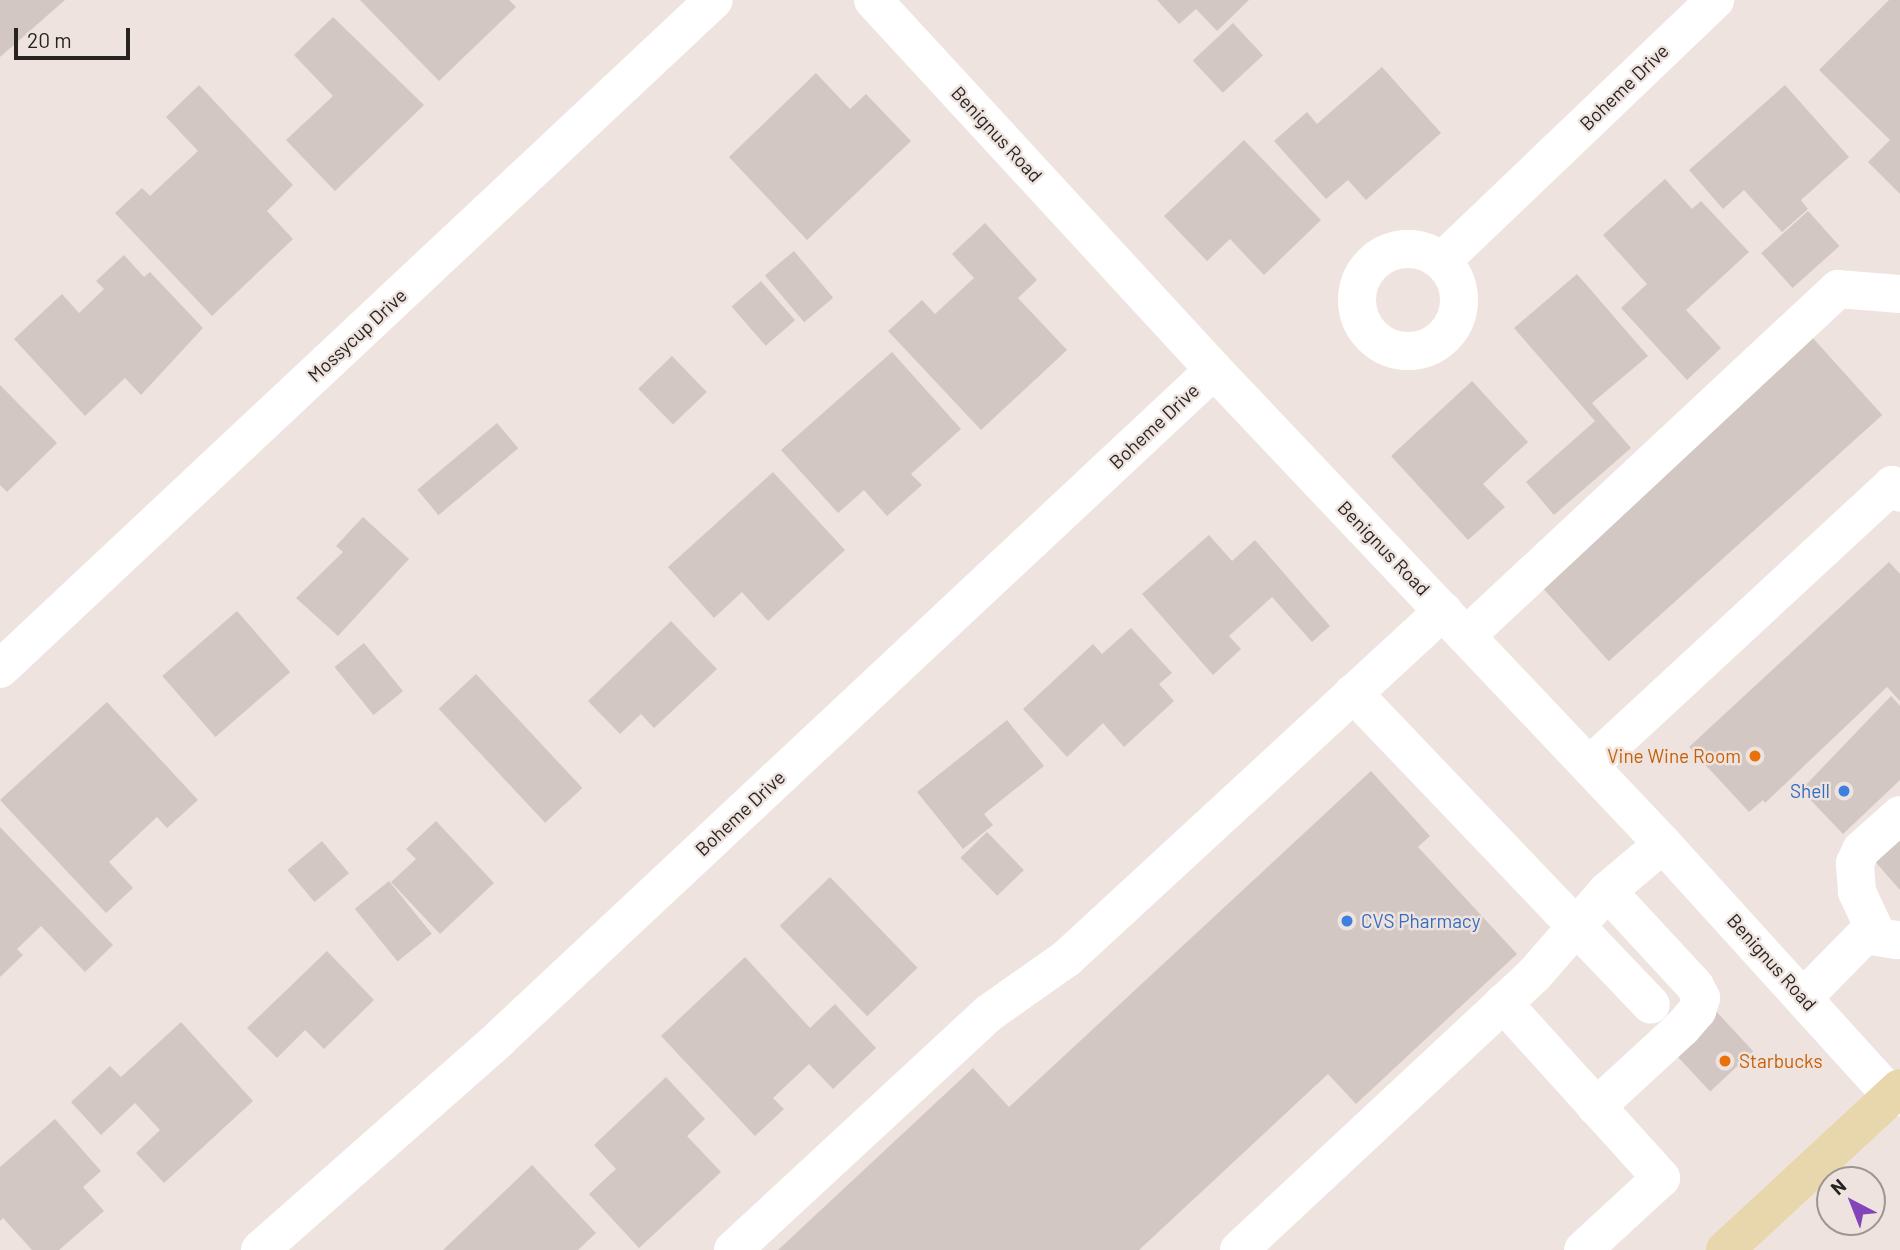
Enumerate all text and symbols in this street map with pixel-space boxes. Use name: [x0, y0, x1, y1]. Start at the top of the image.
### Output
scale bar: [18, 14, 133, 58]
text: 20 m: [27, 27, 72, 52]
street label: Boheme Drive: [1575, 39, 1673, 135]
street label: Benignus Road: [947, 81, 1047, 187]
street label: Mossycup Drive: [303, 284, 411, 386]
street label: Boheme Drive: [1104, 379, 1204, 473]
street label: Benignus Road: [1333, 496, 1435, 600]
place label: Vine Wine Room: [1607, 745, 1741, 767]
marker: Vine Wine Room: [1747, 748, 1763, 764]
street label: Boheme Drive: [690, 766, 790, 860]
place label: Shell: [1790, 780, 1830, 802]
marker: Shell: [1836, 783, 1852, 799]
street label: Benignus Road: [1722, 909, 1822, 1015]
place label: CVS Pharmacy: [1361, 910, 1480, 932]
marker: CVS Pharmacy: [1339, 913, 1355, 929]
place label: Starbucks: [1739, 1050, 1823, 1072]
marker: Starbucks: [1717, 1053, 1733, 1069]
north arrow: [1816, 1166, 1886, 1236]
text: N: [1826, 1174, 1850, 1199]

